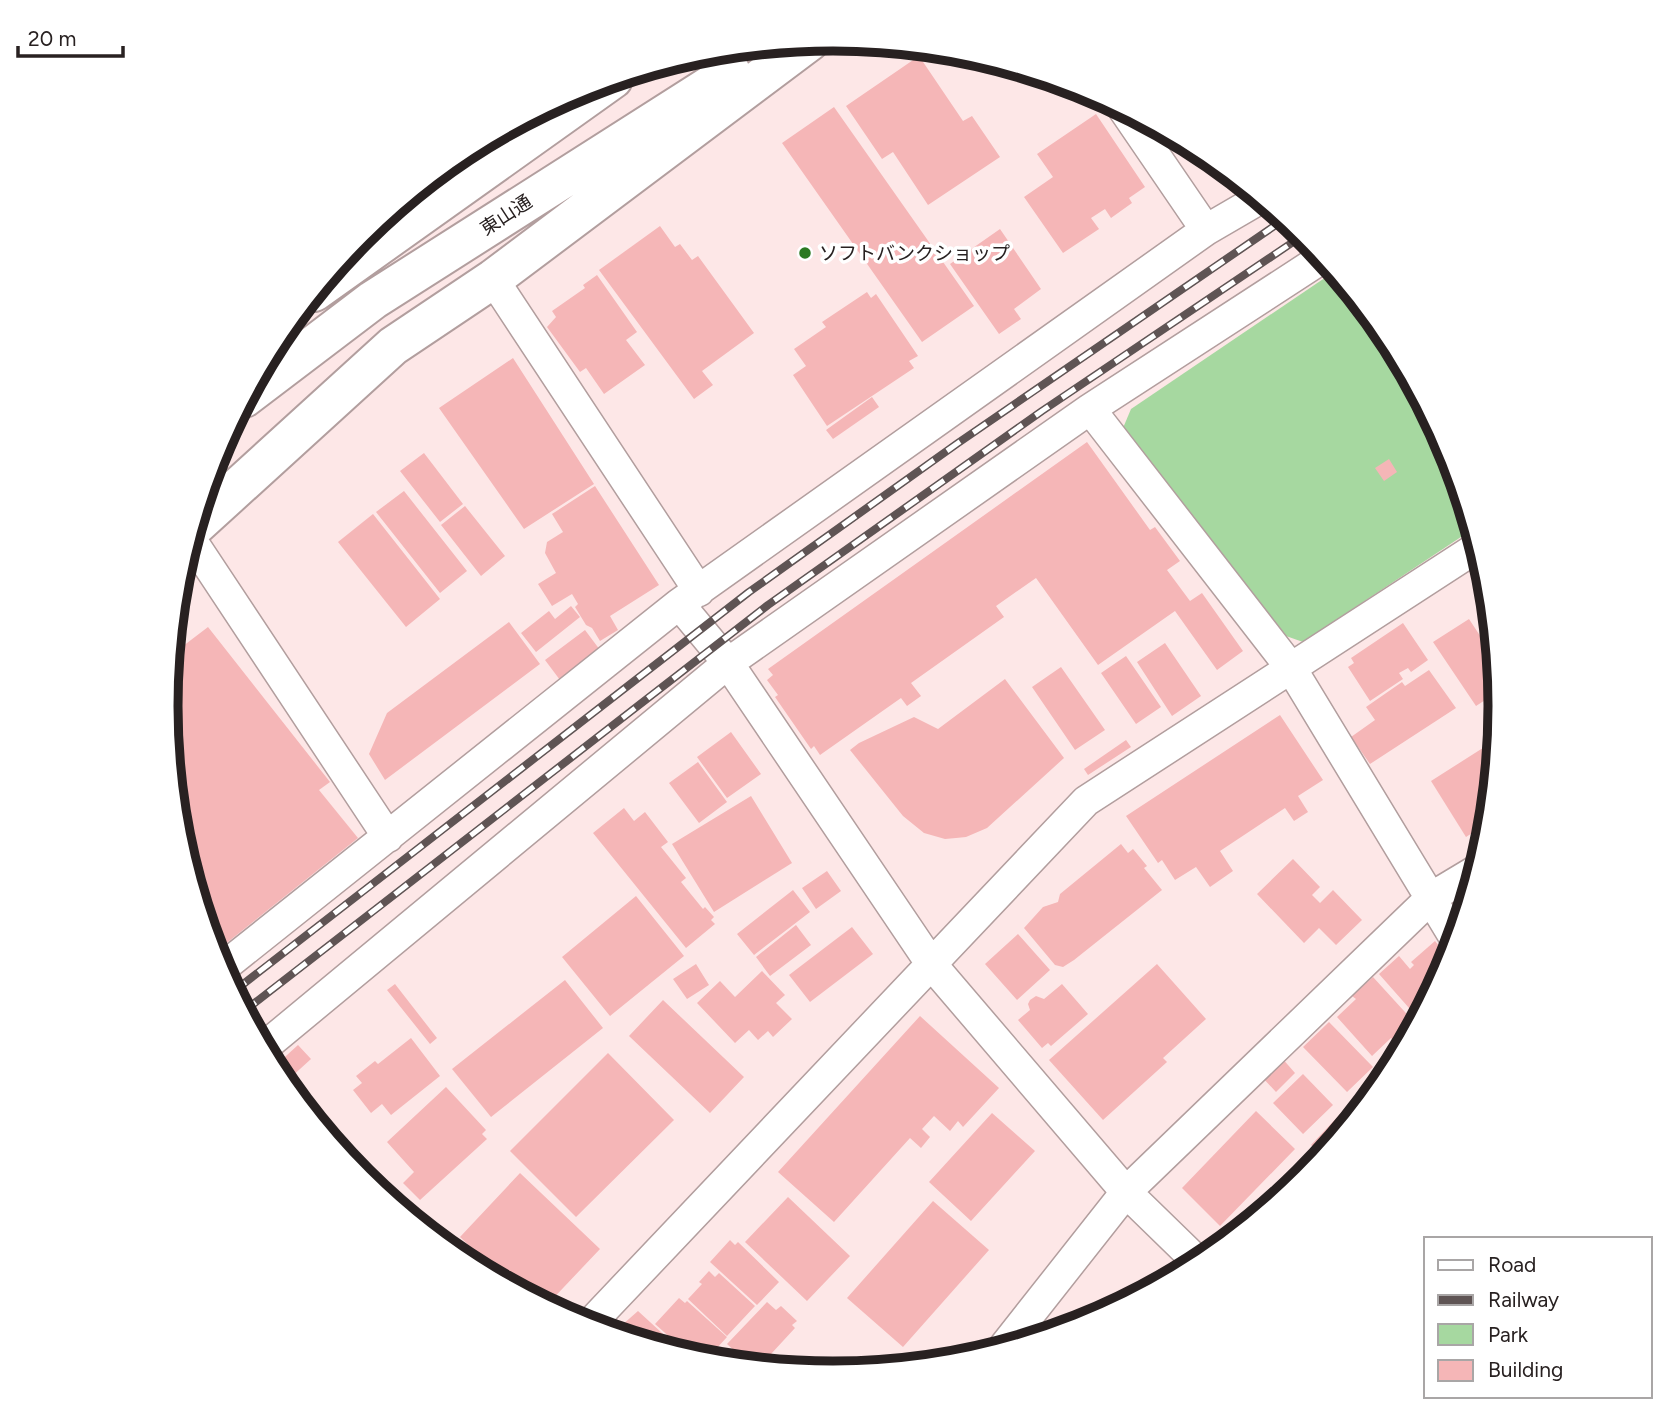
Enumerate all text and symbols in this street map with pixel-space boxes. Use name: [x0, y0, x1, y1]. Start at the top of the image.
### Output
scale bar: [18, 14, 122, 58]
text: 20 m: [28, 26, 76, 51]
street label: 東山通: [476, 190, 536, 240]
place label: ソフトバンクショップ: [819, 242, 1010, 265]
marker: ソフトバンクショップ: [797, 245, 813, 261]
legend: [1424, 1237, 1652, 1398]
text: Road: [1488, 1252, 1536, 1277]
text: Railway: [1488, 1287, 1559, 1312]
text: Park: [1488, 1322, 1529, 1347]
text: Building: [1488, 1357, 1563, 1382]

